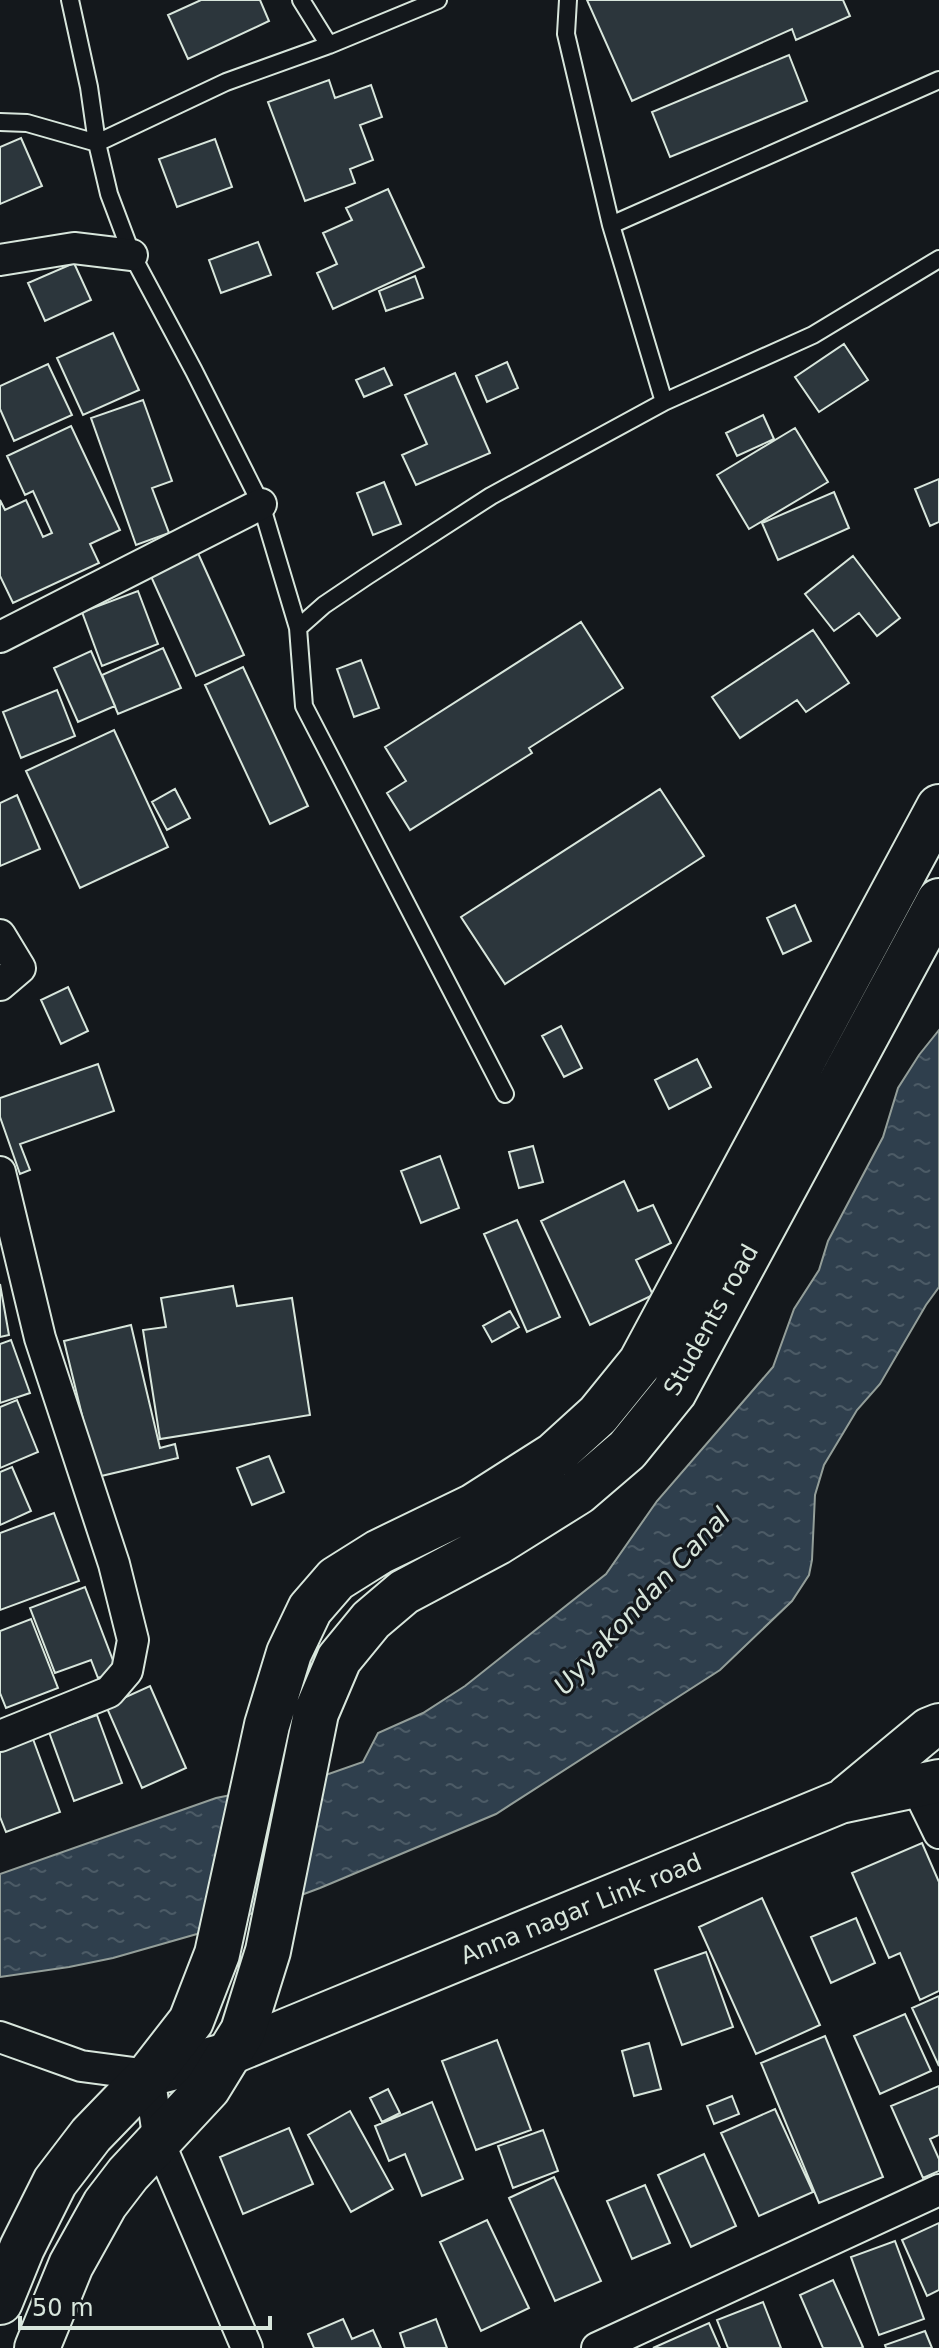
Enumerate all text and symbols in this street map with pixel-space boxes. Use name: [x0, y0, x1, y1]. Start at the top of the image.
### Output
street label: Students road: [658, 1239, 764, 1401]
water label: Uyyakondan Canal: [548, 1501, 737, 1700]
street label: Anna nagar Link road: [456, 1848, 706, 1970]
scale bar: [20, 2280, 270, 2330]
text: 50 m: [32, 2294, 94, 2322]

